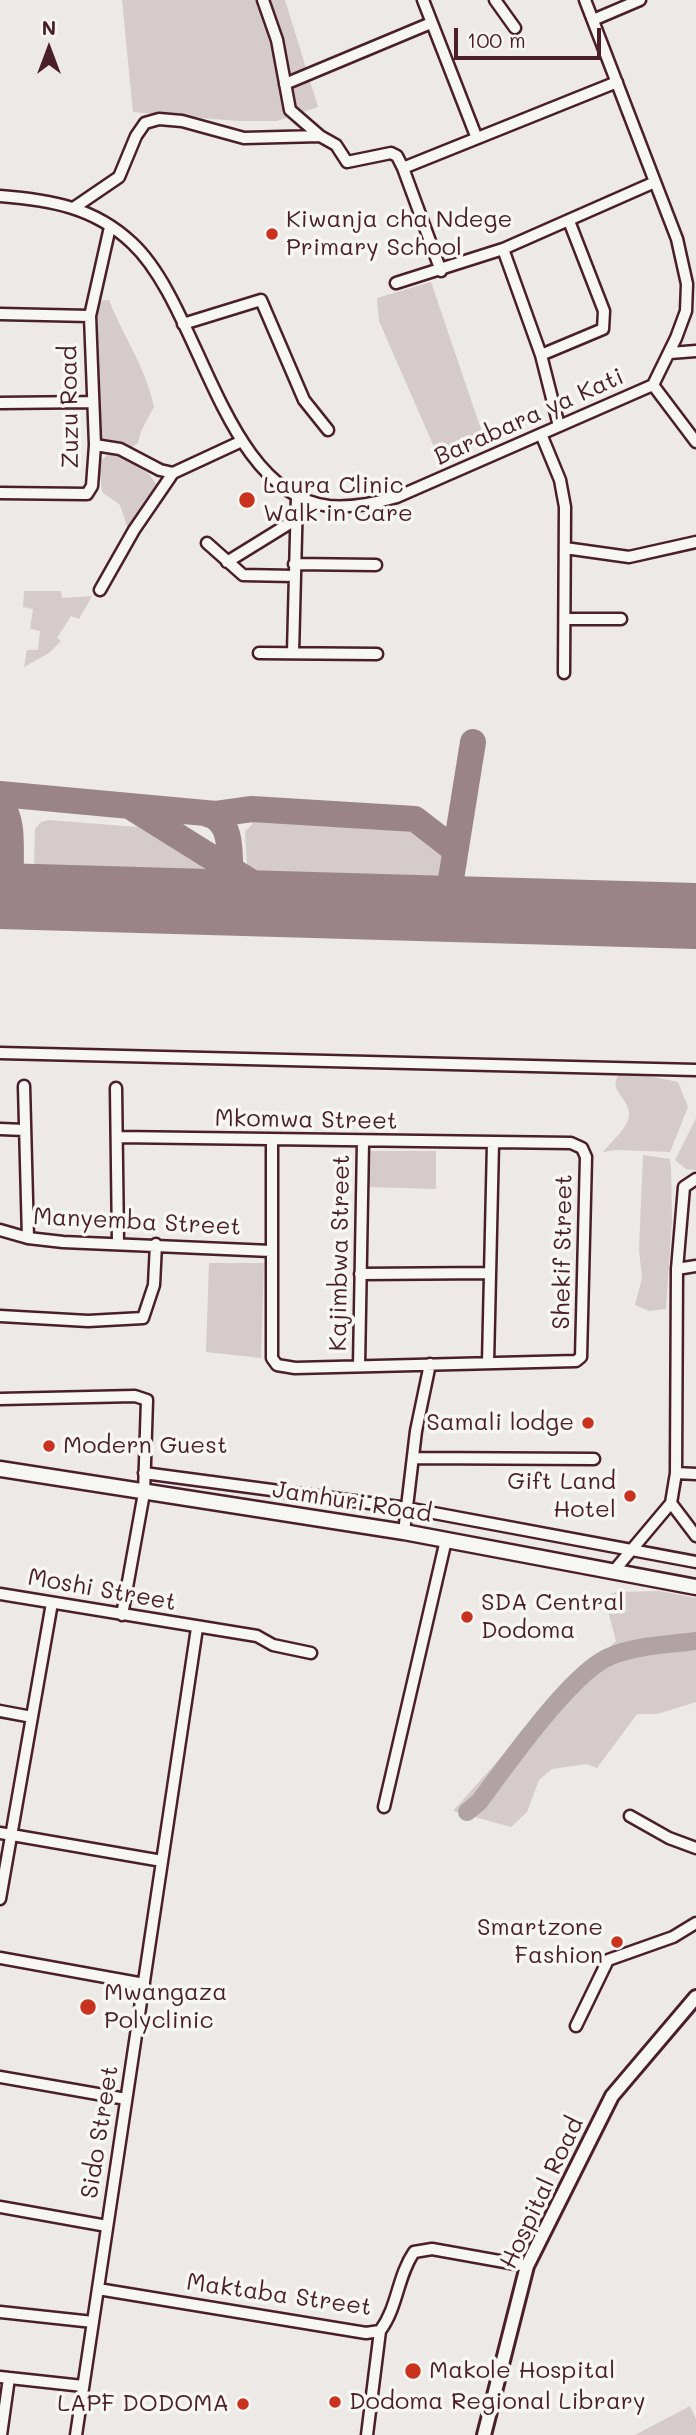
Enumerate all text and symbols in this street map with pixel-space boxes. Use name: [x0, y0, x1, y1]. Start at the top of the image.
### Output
north arrow: [14, 14, 84, 84]
scale bar: [458, 14, 605, 58]
text: N: [42, 15, 56, 40]
text: 100 m: [467, 26, 526, 53]
place label: Kiwanja cha Ndege Primary School: [286, 206, 512, 262]
marker: Kiwanja cha Ndege Primary School: [264, 226, 280, 242]
street label: Zuzu Road: [55, 345, 85, 469]
street label: Barabara ya Kati: [430, 362, 628, 472]
place label: Laura Clinic Walk in Care: [263, 472, 413, 528]
marker: Laura Clinic Walk in Care: [237, 490, 257, 510]
street label: Mkomwa Street: [214, 1104, 398, 1136]
street label: Kajimbwa Street: [324, 1154, 356, 1352]
street label: Shekif Street: [547, 1174, 579, 1330]
street label: Manyemba Street: [32, 1202, 242, 1242]
place label: Samali lodge: [426, 1409, 574, 1437]
marker: Samali lodge: [580, 1415, 596, 1431]
place label: Modern Guest: [63, 1432, 227, 1460]
marker: Modern Guest: [41, 1438, 57, 1454]
place label: Gift Land Hotel: [507, 1468, 616, 1524]
street label: Jamhuri Road: [270, 1475, 434, 1529]
marker: Gift Land Hotel: [622, 1488, 638, 1504]
street label: Moshi Street: [26, 1563, 178, 1617]
place label: SDA Central Dodoma: [481, 1589, 624, 1645]
marker: SDA Central Dodoma: [459, 1609, 475, 1625]
place label: Smartzone Fashion: [477, 1914, 603, 1970]
marker: Smartzone Fashion: [609, 1934, 625, 1950]
place label: Mwangaza Polyclinic: [104, 1979, 227, 2035]
marker: Mwangaza Polyclinic: [78, 1997, 98, 2017]
street label: Sido Street: [75, 2063, 125, 2201]
street label: Hospital Road: [494, 2113, 590, 2273]
street label: Maktaba Street: [185, 2268, 373, 2322]
place label: Makole Hospital: [429, 2357, 615, 2385]
marker: Makole Hospital: [403, 2361, 423, 2381]
place label: Dodoma Regional Library: [349, 2388, 645, 2416]
place label: LAPF DODOMA: [57, 2390, 229, 2418]
marker: Dodoma Regional Library: [327, 2394, 343, 2410]
marker: LAPF DODOMA: [235, 2396, 251, 2412]

